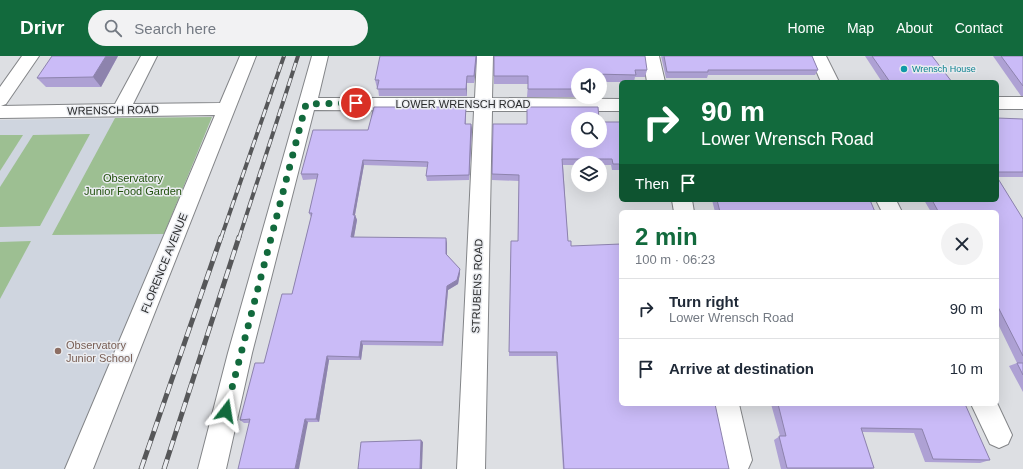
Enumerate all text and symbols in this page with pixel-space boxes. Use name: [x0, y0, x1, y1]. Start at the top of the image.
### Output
search box: [88, 10, 368, 46]
text: Drivr: [20, 17, 64, 38]
icon: search: [102, 17, 124, 39]
text: Search here: [134, 20, 216, 37]
text: Home: [788, 20, 825, 36]
text: Map: [847, 20, 874, 36]
text: About: [896, 20, 933, 36]
text: Contact: [955, 20, 1003, 36]
marker: Wrensch House: [899, 64, 909, 74]
place label: Wrensch House: [912, 64, 976, 74]
map controls: [571, 68, 607, 192]
button: sound: [571, 68, 607, 104]
pin: [339, 86, 373, 120]
icon: arrive: [345, 92, 367, 114]
icon: right: [635, 96, 687, 148]
text: 90 m: [701, 96, 765, 127]
street label: LOWER WRENSCH ROAD: [395, 98, 531, 110]
street label: WRENSCH ROAD: [67, 103, 159, 117]
button: search: [571, 112, 607, 148]
text: Lower Wrensch Road: [701, 129, 874, 149]
button: layers: [571, 156, 607, 192]
park label: Observatory Junior Food Garden: [84, 172, 182, 197]
icon: arrive: [677, 172, 699, 194]
text: Then: [635, 175, 669, 192]
street label: FLORENCE AVENUE: [138, 211, 190, 315]
text: 2 min: [635, 223, 698, 250]
button: close: [941, 223, 983, 265]
street label: STRUBENS ROAD: [469, 238, 485, 334]
text: 100 m · 06:23: [635, 252, 715, 267]
text: Turn right: [669, 293, 739, 310]
icon: right: [635, 298, 657, 320]
text: 90 m: [950, 300, 983, 317]
text: Lower Wrensch Road: [669, 310, 794, 325]
place label: Observatory Junior School: [66, 339, 133, 364]
marker: Observatory Junior School: [53, 346, 63, 356]
icon: arrive: [635, 358, 657, 380]
text: Arrive at destination: [669, 360, 814, 377]
text: 10 m: [950, 360, 983, 377]
position arrow: [205, 390, 247, 432]

